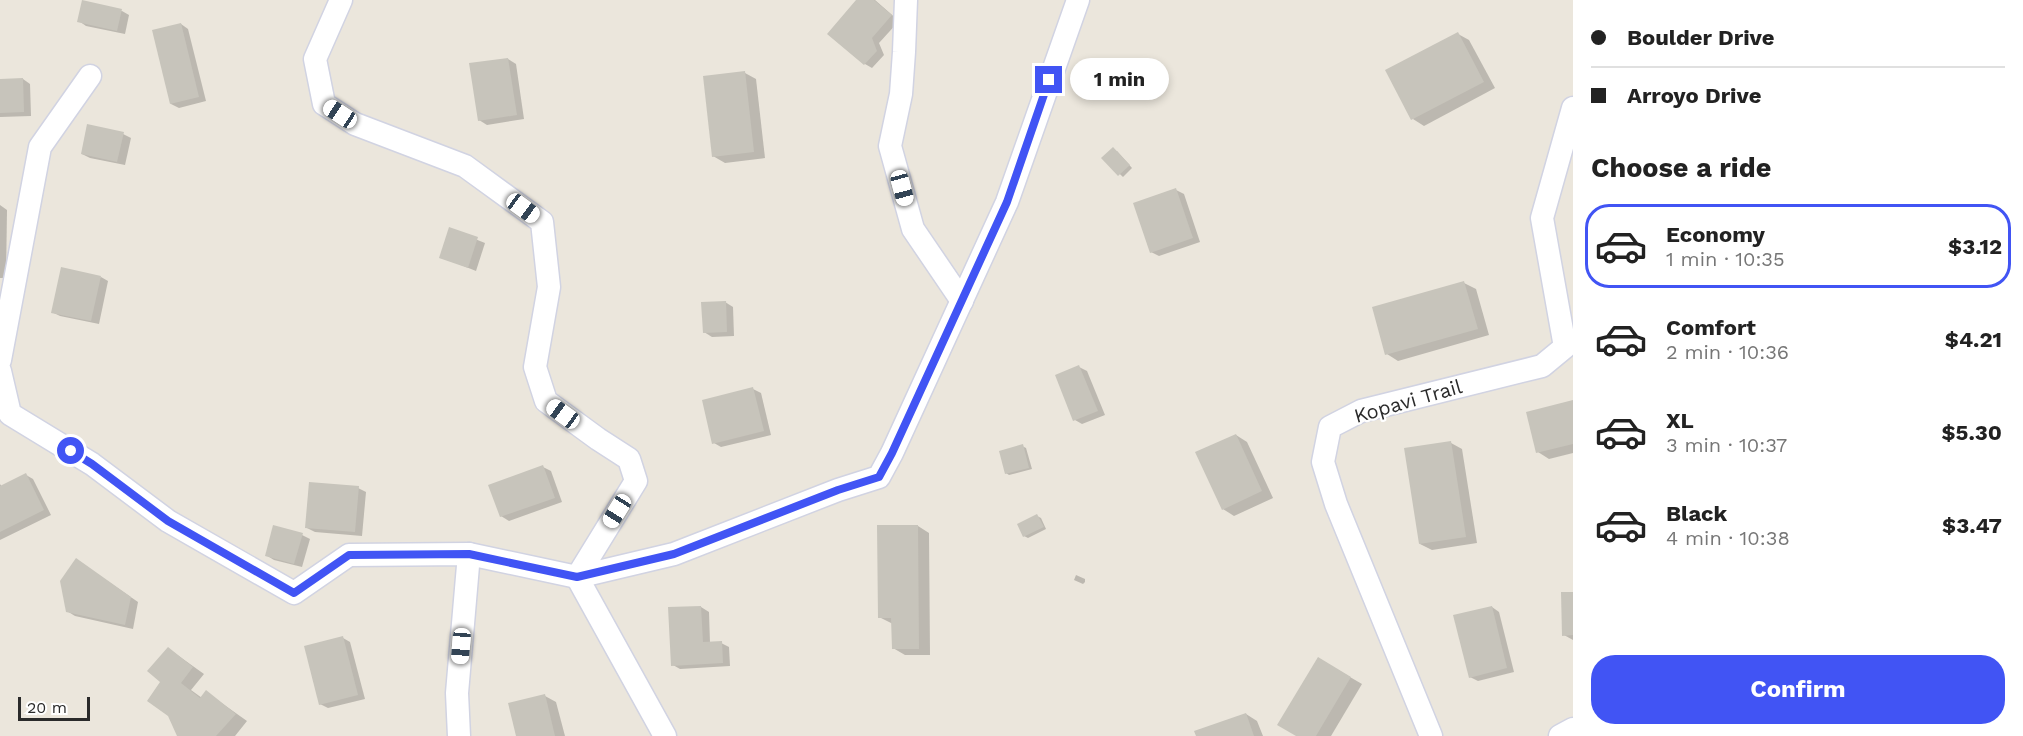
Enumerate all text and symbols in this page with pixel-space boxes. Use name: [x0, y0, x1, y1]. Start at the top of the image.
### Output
text: Boulder Drive: [1627, 25, 1774, 50]
callout: 1 min: [1070, 59, 1169, 101]
route end: [1035, 66, 1062, 93]
text: 1 min: [1094, 67, 1145, 91]
text: Arroyo Drive: [1627, 83, 1761, 108]
car: [320, 97, 360, 131]
text: Choose a ride: [1591, 152, 1771, 184]
car: [889, 168, 915, 208]
car: [503, 190, 543, 226]
icon: car: [1594, 219, 1648, 273]
text: Economy: [1666, 222, 1765, 247]
text: $3.12: [1948, 234, 2002, 259]
text: 1 min · 10:35: [1666, 247, 1785, 271]
icon: car: [1594, 312, 1648, 366]
text: Comfort: [1666, 315, 1756, 340]
text: $4.21: [1945, 327, 2002, 352]
text: 2 min · 10:36: [1666, 340, 1789, 364]
street label: Kopavi Trail: [1351, 374, 1465, 428]
car: [543, 396, 583, 432]
icon: car: [1594, 405, 1648, 459]
text: XL: [1666, 408, 1694, 433]
text: $5.30: [1941, 420, 2002, 445]
text: 3 min · 10:37: [1666, 433, 1787, 457]
route start: [57, 437, 84, 464]
car: [600, 491, 634, 531]
icon: car: [1594, 498, 1648, 552]
text: Black: [1666, 501, 1727, 526]
text: $3.47: [1942, 513, 2002, 538]
text: 4 min · 10:38: [1666, 526, 1790, 550]
car: [450, 627, 472, 665]
button: Confirm: [1591, 655, 2005, 724]
scale bar: [18, 694, 90, 722]
text: 20 m: [27, 698, 67, 717]

